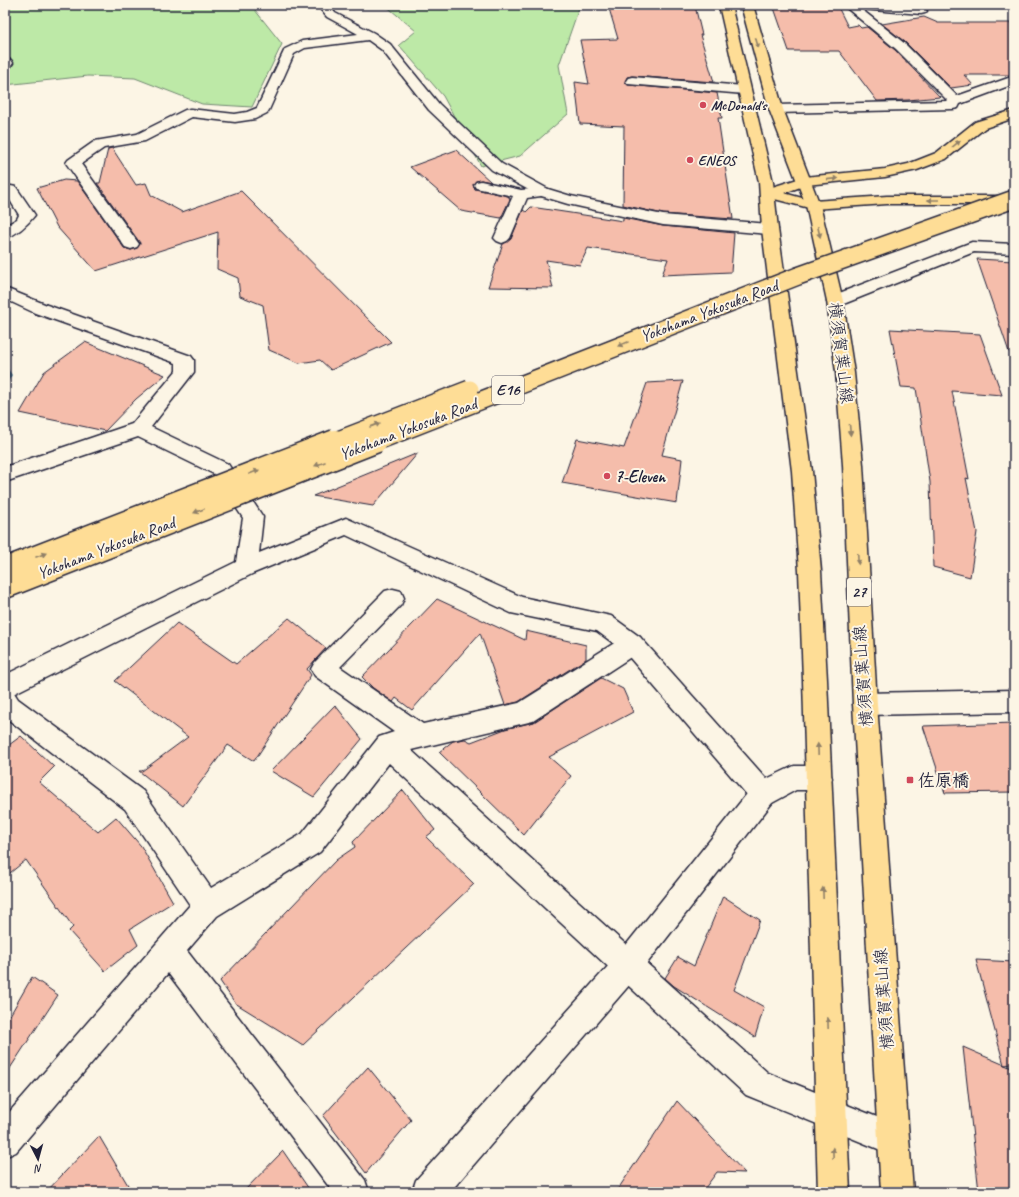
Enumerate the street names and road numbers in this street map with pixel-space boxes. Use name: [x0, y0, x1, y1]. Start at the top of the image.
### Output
street label: Yokohama Yokosuka Road: [637, 274, 783, 347]
street label: 横須賀葉山線: [824, 301, 858, 405]
road number: E16: [492, 376, 524, 404]
street label: Yokohama Yokosuka Road: [336, 392, 482, 465]
street label: Yokohama Yokosuka Road: [34, 511, 180, 584]
road number: 27: [847, 578, 871, 606]
street label: 横須賀葉山線: [849, 624, 877, 728]
street label: 横須賀葉山線: [870, 947, 898, 1051]

